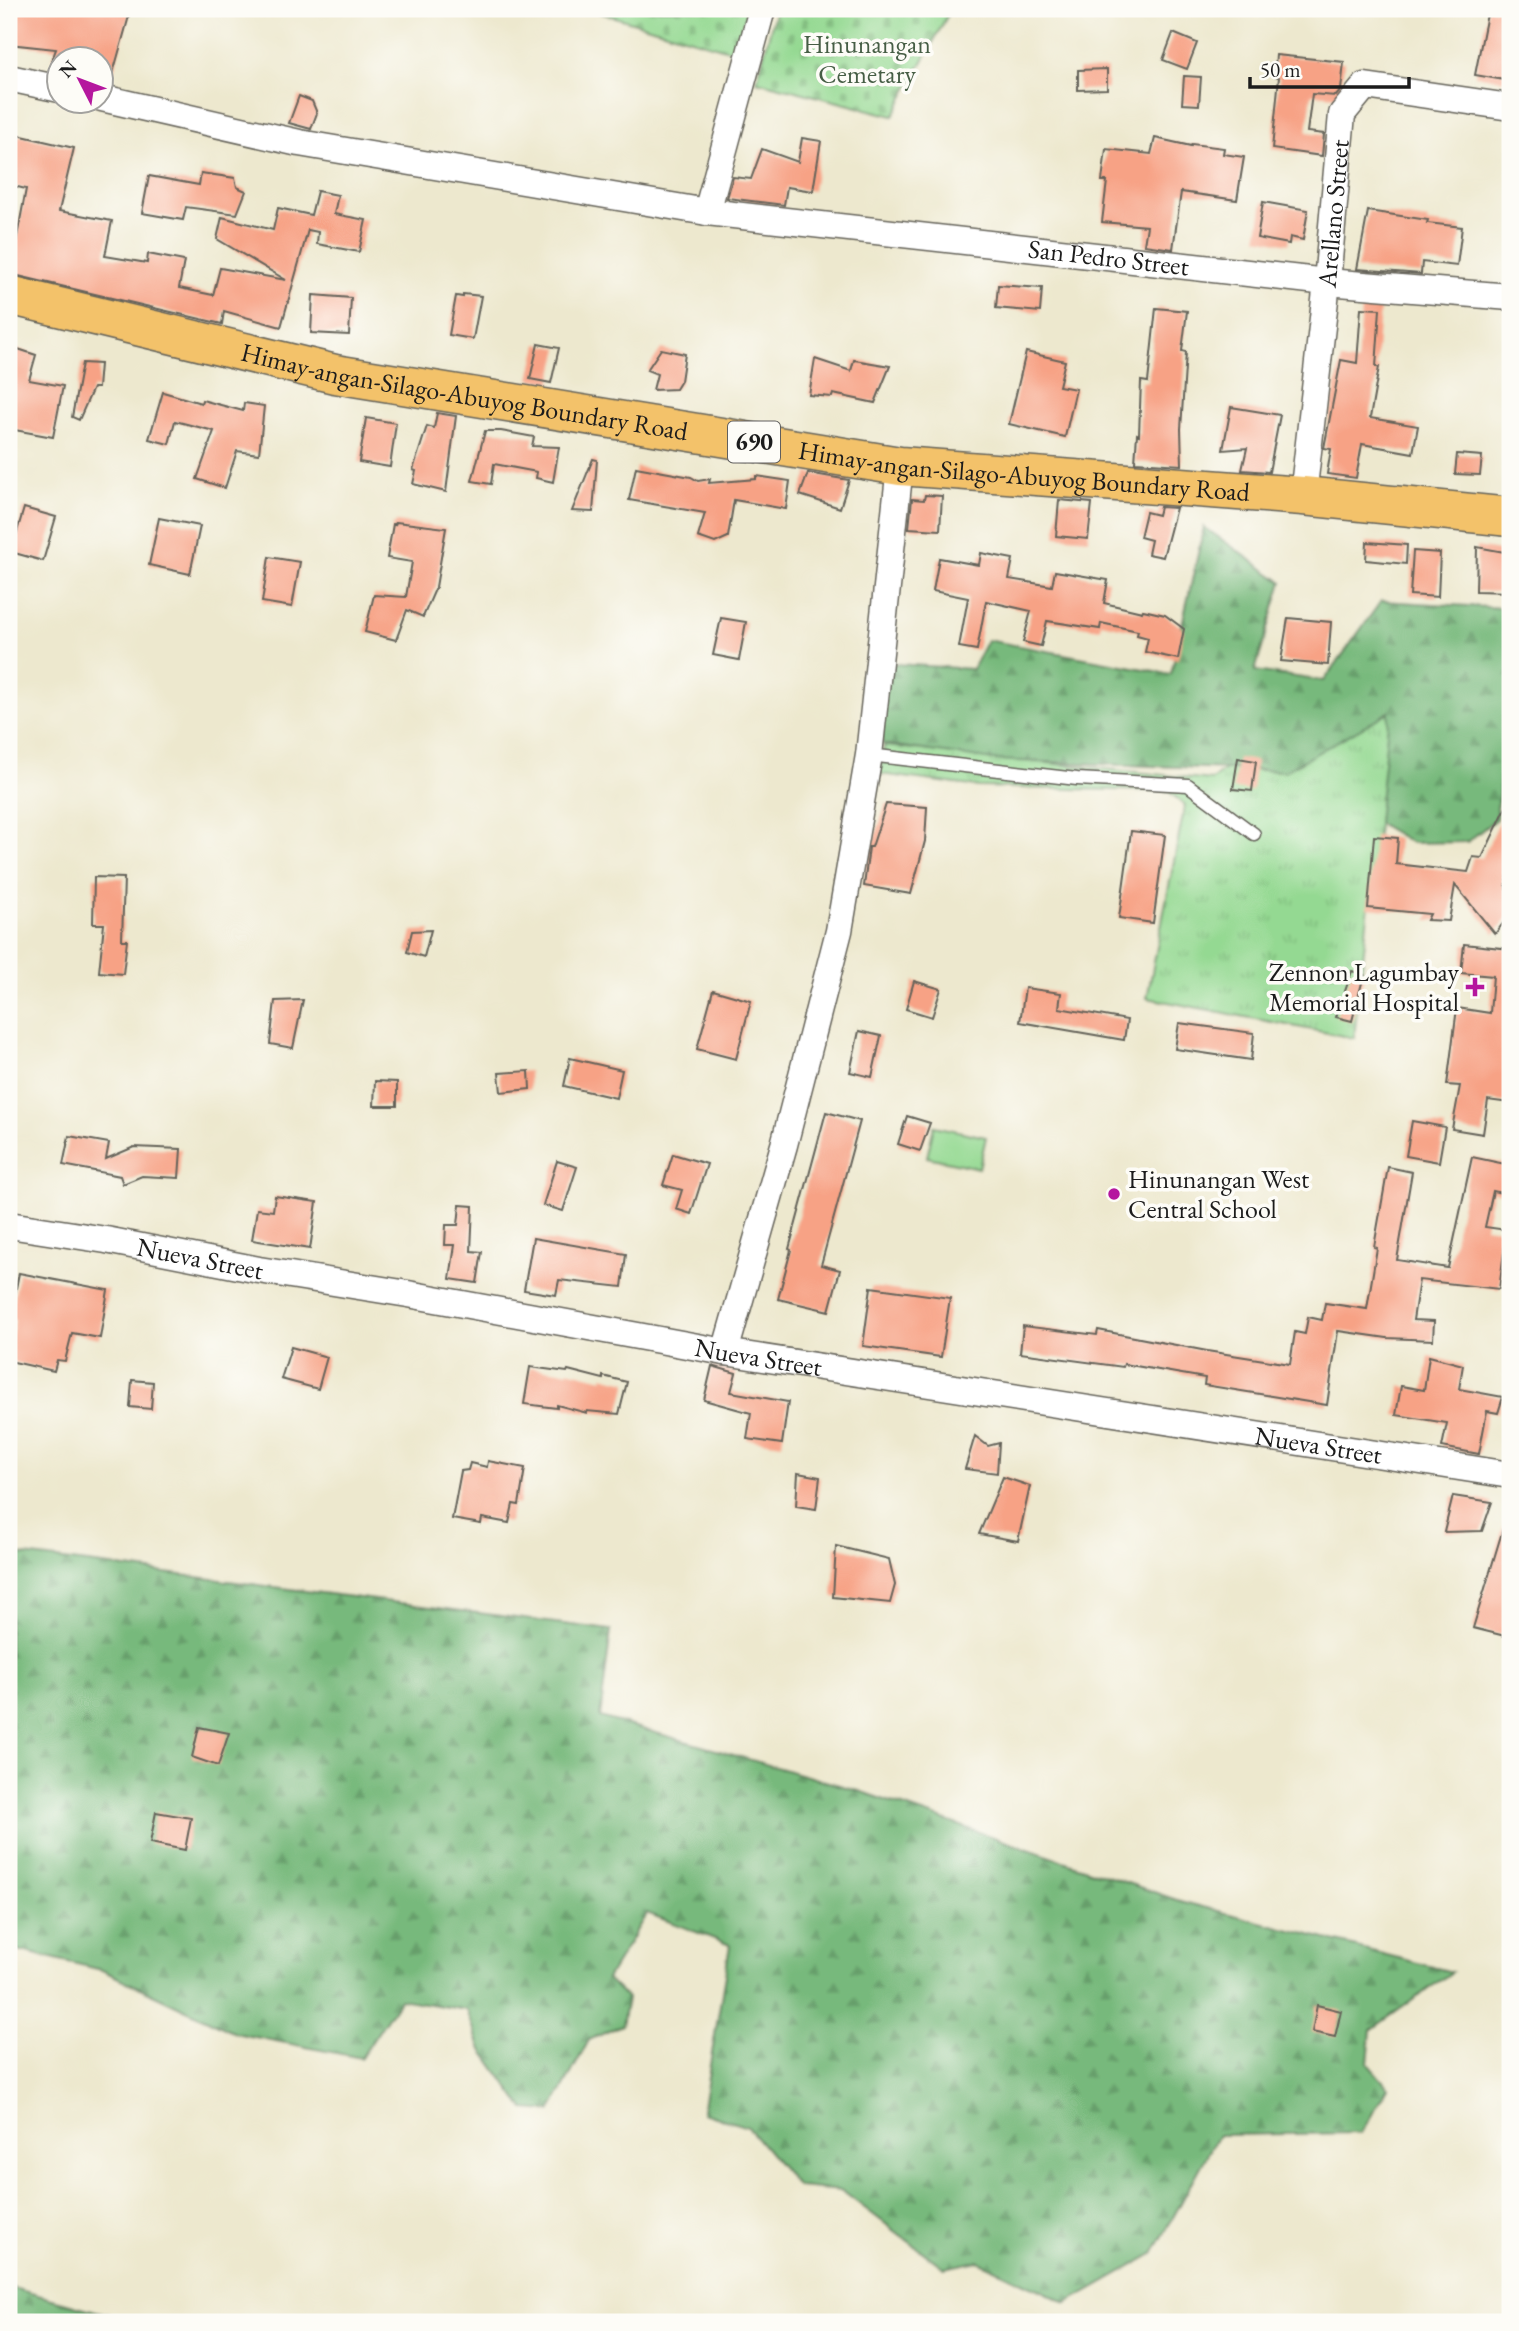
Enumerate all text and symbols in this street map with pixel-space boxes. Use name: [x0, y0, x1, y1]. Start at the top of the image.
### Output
park label: Hinunangan Cemetary: [803, 27, 931, 91]
north arrow: [46, 46, 116, 116]
scale bar: [1250, 46, 1409, 90]
text: N: [53, 54, 83, 83]
text: 50 m: [1260, 56, 1301, 83]
street label: Arellano Street: [1309, 138, 1357, 290]
street label: San Pedro Street: [1026, 231, 1191, 283]
street label: Himay-angan-Silago-Abuyog Boundary Road: [238, 335, 691, 448]
road number: 690: [728, 422, 780, 462]
street label: Himay-angan-Silago-Abuyog Boundary Road: [796, 433, 1252, 509]
place label: Zennon Lagumbay Memorial Hospital: [1269, 955, 1460, 1019]
marker: Zennon Lagumbay Memorial Hospital: [1465, 977, 1485, 997]
place label: Hinunangan West Central School: [1128, 1162, 1309, 1226]
marker: Hinunangan West Central School: [1106, 1186, 1122, 1202]
street label: Nueva Street: [134, 1229, 266, 1287]
street label: Nueva Street: [692, 1330, 824, 1384]
street label: Nueva Street: [1253, 1418, 1384, 1472]

